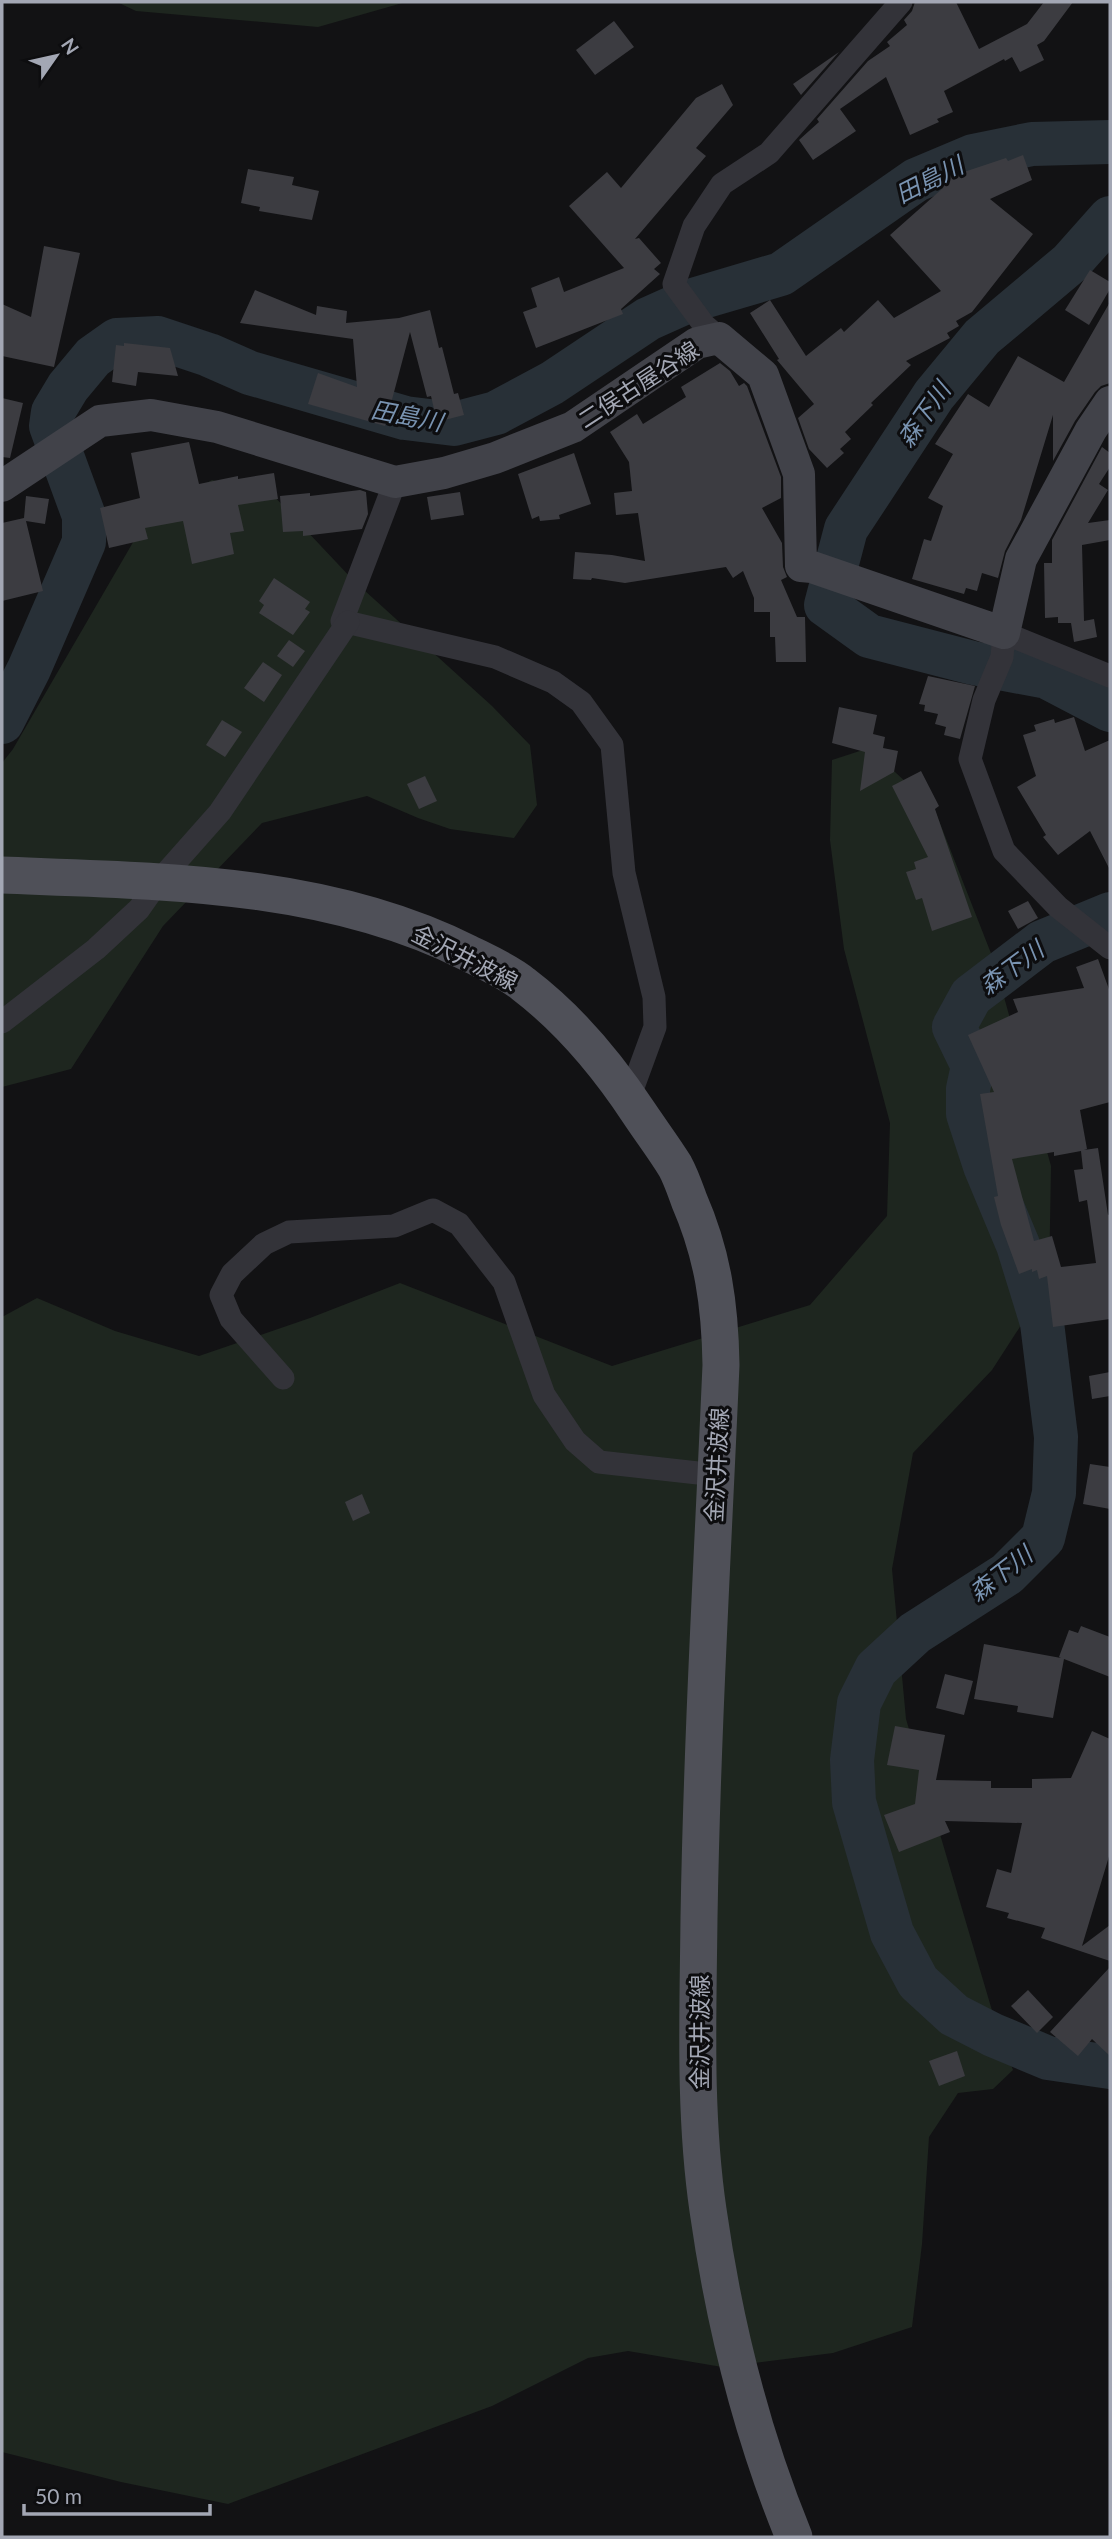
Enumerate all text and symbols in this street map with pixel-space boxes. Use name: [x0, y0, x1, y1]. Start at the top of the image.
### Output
north arrow: [21, 21, 91, 91]
text: N: [57, 34, 84, 59]
water label: 田島川: [890, 148, 970, 208]
street label: 二俣古屋谷線: [573, 335, 703, 433]
water label: 森下川: [890, 374, 957, 452]
water label: 田島川: [369, 394, 448, 437]
street label: 金沢井波線: [407, 918, 523, 996]
water label: 森下川: [973, 932, 1051, 1000]
street label: 金沢井波線: [699, 1407, 733, 1523]
water label: 森下川: [963, 1538, 1040, 1607]
street label: 金沢井波線: [685, 1975, 713, 2090]
scale bar: [24, 2472, 210, 2516]
text: 50 m: [35, 2483, 82, 2508]

